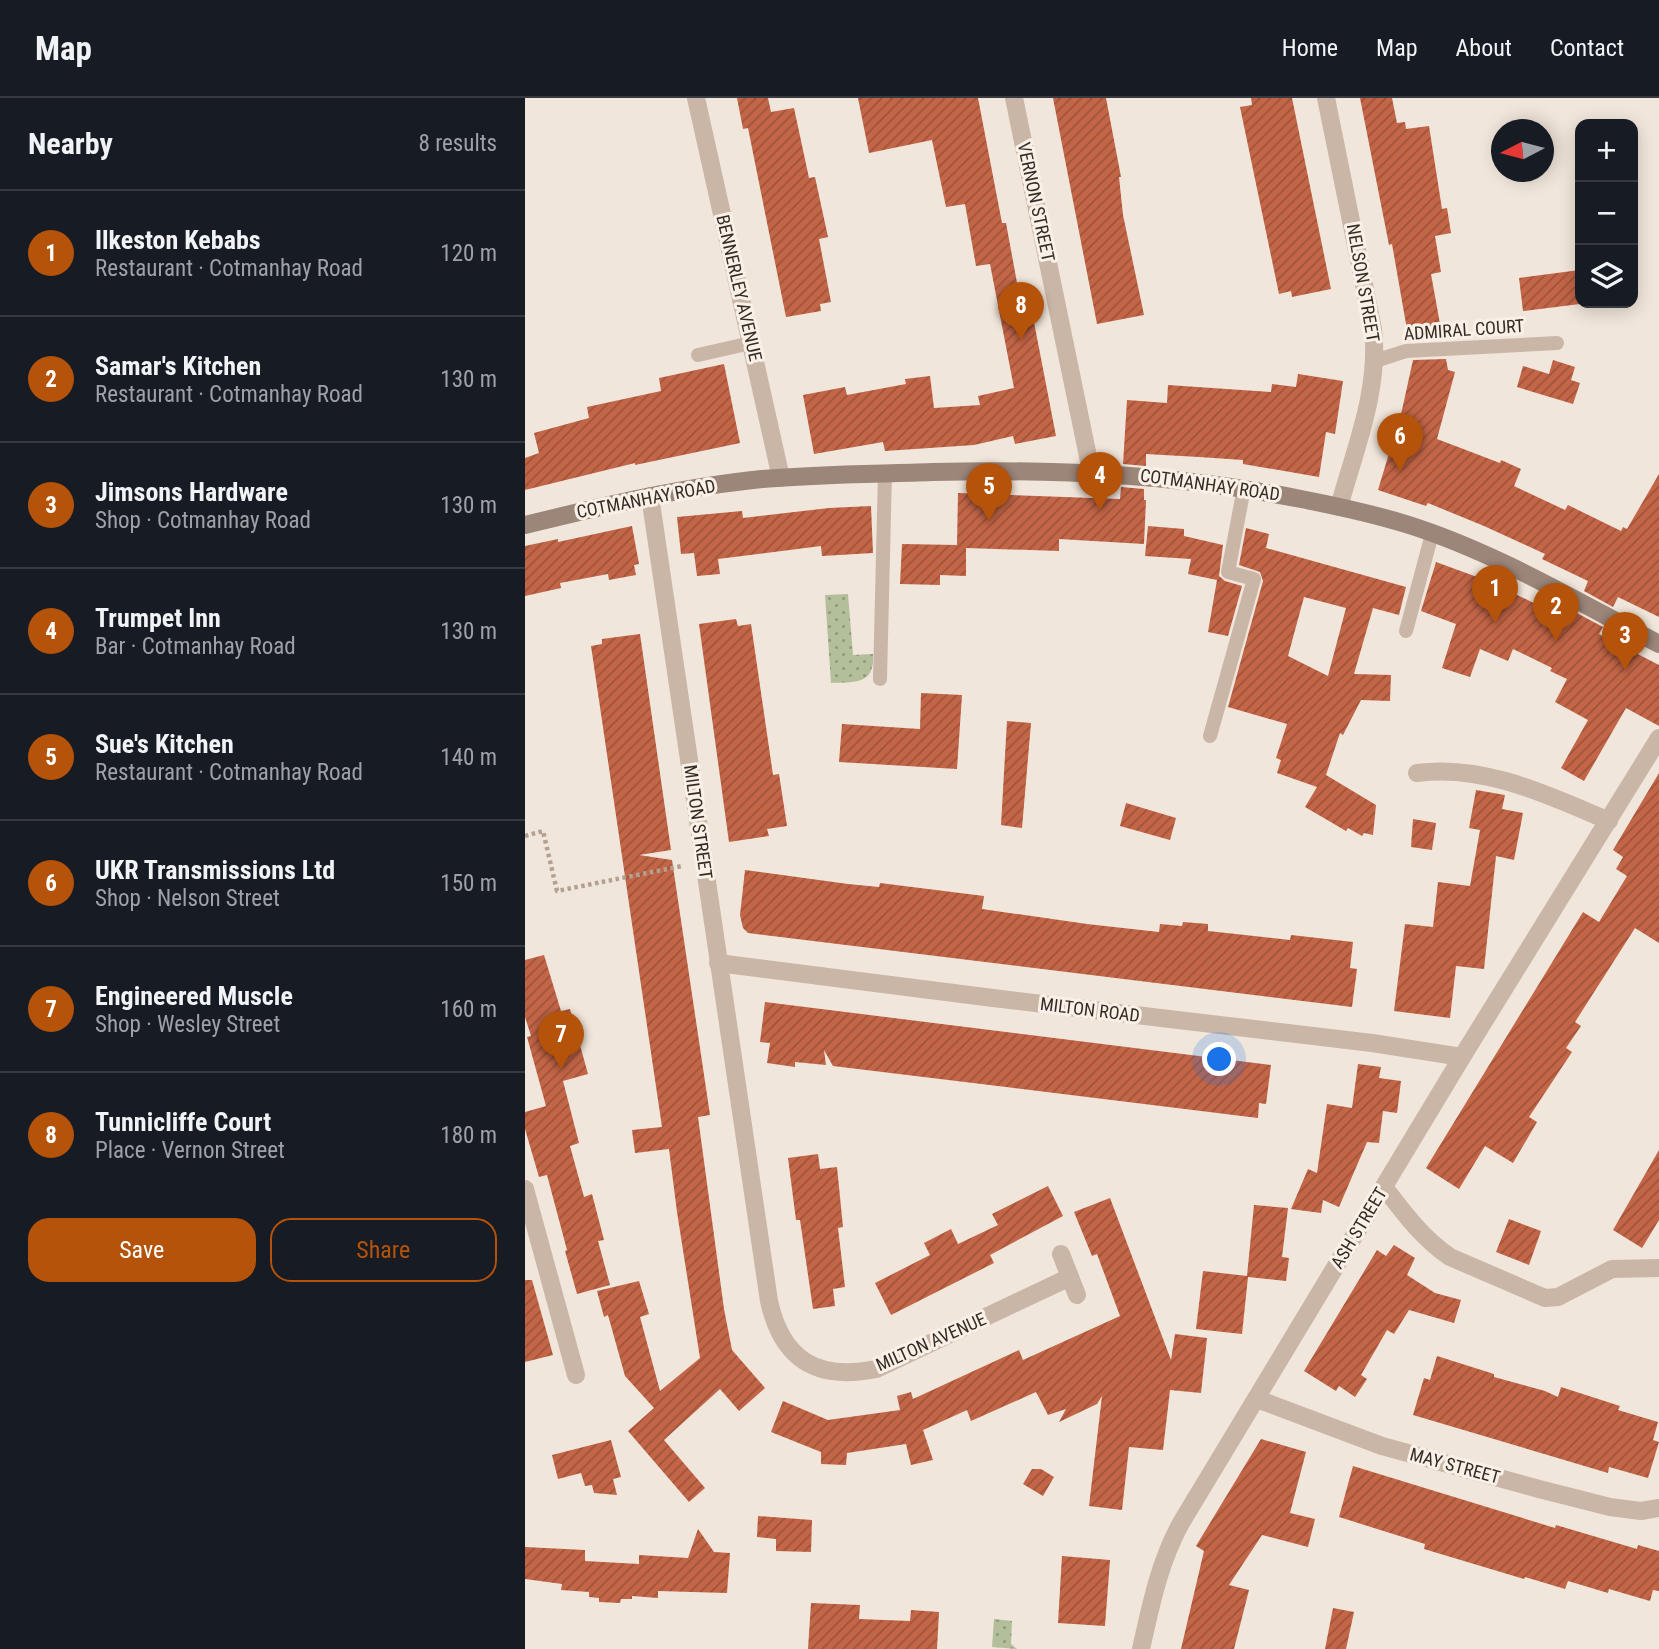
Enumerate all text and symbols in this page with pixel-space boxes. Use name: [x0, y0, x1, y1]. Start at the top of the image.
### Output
text: Map: [35, 29, 92, 68]
text: Home: [1282, 34, 1338, 62]
text: Map: [1376, 34, 1418, 62]
text: About: [1456, 34, 1512, 62]
text: Contact: [1550, 34, 1624, 62]
north arrow: [1491, 119, 1554, 182]
map controls: [1575, 119, 1638, 308]
button: +: [1575, 119, 1638, 182]
text: Nearby: [28, 126, 113, 161]
text: 8 results: [419, 130, 497, 157]
street label: VERNON STREET: [1014, 140, 1059, 264]
button: −: [1575, 182, 1638, 245]
street label: BENNERLEY AVENUE: [712, 213, 767, 363]
street label: NELSON STREET: [1343, 222, 1384, 344]
text: Ilkeston Kebabs: [95, 225, 261, 255]
text: 1: [45, 240, 57, 267]
text: 120 m: [440, 240, 497, 267]
button: layers: [1575, 245, 1638, 308]
text: Restaurant · Cotmanhay Road: [95, 255, 363, 282]
pin: 8: [998, 282, 1044, 340]
street label: ADMIRAL COURT: [1403, 315, 1525, 344]
text: Samar's Kitchen: [95, 351, 261, 381]
text: 2: [45, 366, 57, 393]
text: 130 m: [440, 366, 497, 393]
text: Restaurant · Cotmanhay Road: [95, 381, 363, 408]
pin: 6: [1377, 413, 1423, 471]
pin: 4: [1077, 452, 1123, 510]
pin: 5: [966, 463, 1012, 521]
street label: COTMANHAY ROAD: [1139, 464, 1281, 505]
street label: COTMANHAY ROAD: [575, 475, 717, 522]
text: Jimsons Hardware: [95, 477, 288, 507]
text: 3: [45, 492, 57, 519]
text: 130 m: [440, 492, 497, 519]
text: Shop · Cotmanhay Road: [95, 507, 311, 534]
pin: 1: [1472, 565, 1518, 623]
pin: 2: [1533, 583, 1579, 641]
text: Trumpet Inn: [95, 603, 221, 633]
pin: 3: [1602, 612, 1648, 670]
text: 4: [45, 618, 57, 645]
text: 130 m: [440, 618, 497, 645]
text: Bar · Cotmanhay Road: [95, 633, 296, 660]
text: Sue's Kitchen: [95, 729, 234, 759]
text: 5: [45, 744, 57, 771]
text: 140 m: [440, 744, 497, 771]
text: Restaurant · Cotmanhay Road: [95, 759, 363, 786]
street label: MILTON STREET: [680, 763, 717, 880]
text: UKR Transmissions Ltd: [95, 855, 335, 885]
text: 6: [45, 870, 57, 897]
text: 150 m: [440, 870, 497, 897]
text: Shop · Nelson Street: [95, 885, 280, 912]
text: Engineered Muscle: [95, 981, 293, 1011]
street label: MILTON ROAD: [1039, 993, 1141, 1026]
text: 7: [45, 996, 57, 1023]
text: 160 m: [440, 996, 497, 1023]
text: Shop · Wesley Street: [95, 1011, 280, 1038]
pin: 7: [538, 1011, 584, 1069]
your location: [1202, 1042, 1236, 1076]
text: Tunnicliffe Court: [95, 1107, 271, 1137]
text: 8: [45, 1122, 57, 1149]
text: 180 m: [440, 1122, 497, 1149]
text: Place · Vernon Street: [95, 1137, 285, 1164]
street label: ASH STREET: [1326, 1183, 1391, 1272]
button: Save: [28, 1218, 256, 1282]
button: Share: [270, 1218, 497, 1282]
street label: MILTON AVENUE: [872, 1308, 989, 1375]
street label: MAY STREET: [1408, 1443, 1503, 1488]

